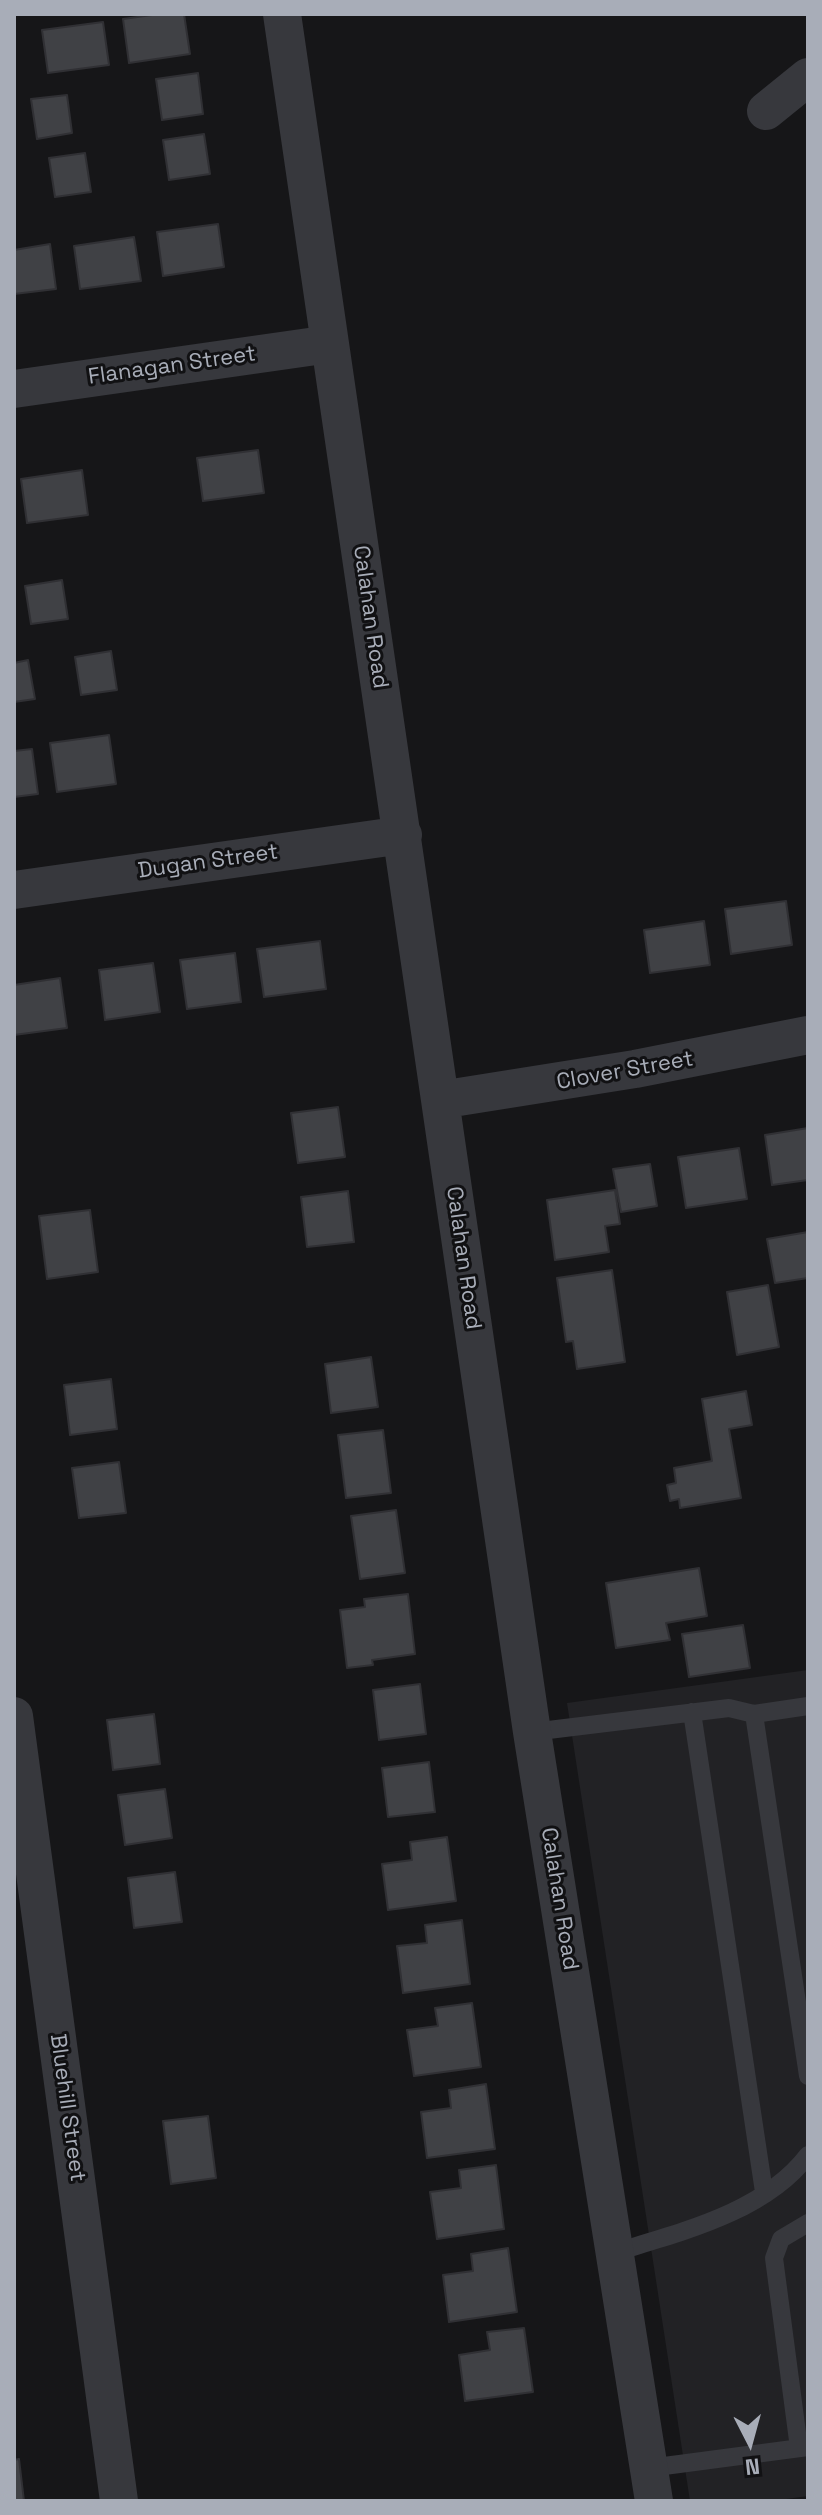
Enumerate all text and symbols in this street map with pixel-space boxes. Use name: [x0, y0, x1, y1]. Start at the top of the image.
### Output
street label: Flanagan Street: [87, 341, 257, 391]
street label: Calahan Road: [347, 544, 393, 690]
street label: Dugan Street: [136, 839, 280, 885]
street label: Clover Street: [555, 1046, 695, 1096]
street label: Calahan Road: [440, 1185, 486, 1331]
street label: Calahan Road: [535, 1826, 583, 1972]
street label: Bluehill Street: [44, 2032, 90, 2184]
north arrow: [710, 2403, 790, 2483]
text: N: [744, 2452, 761, 2482]

